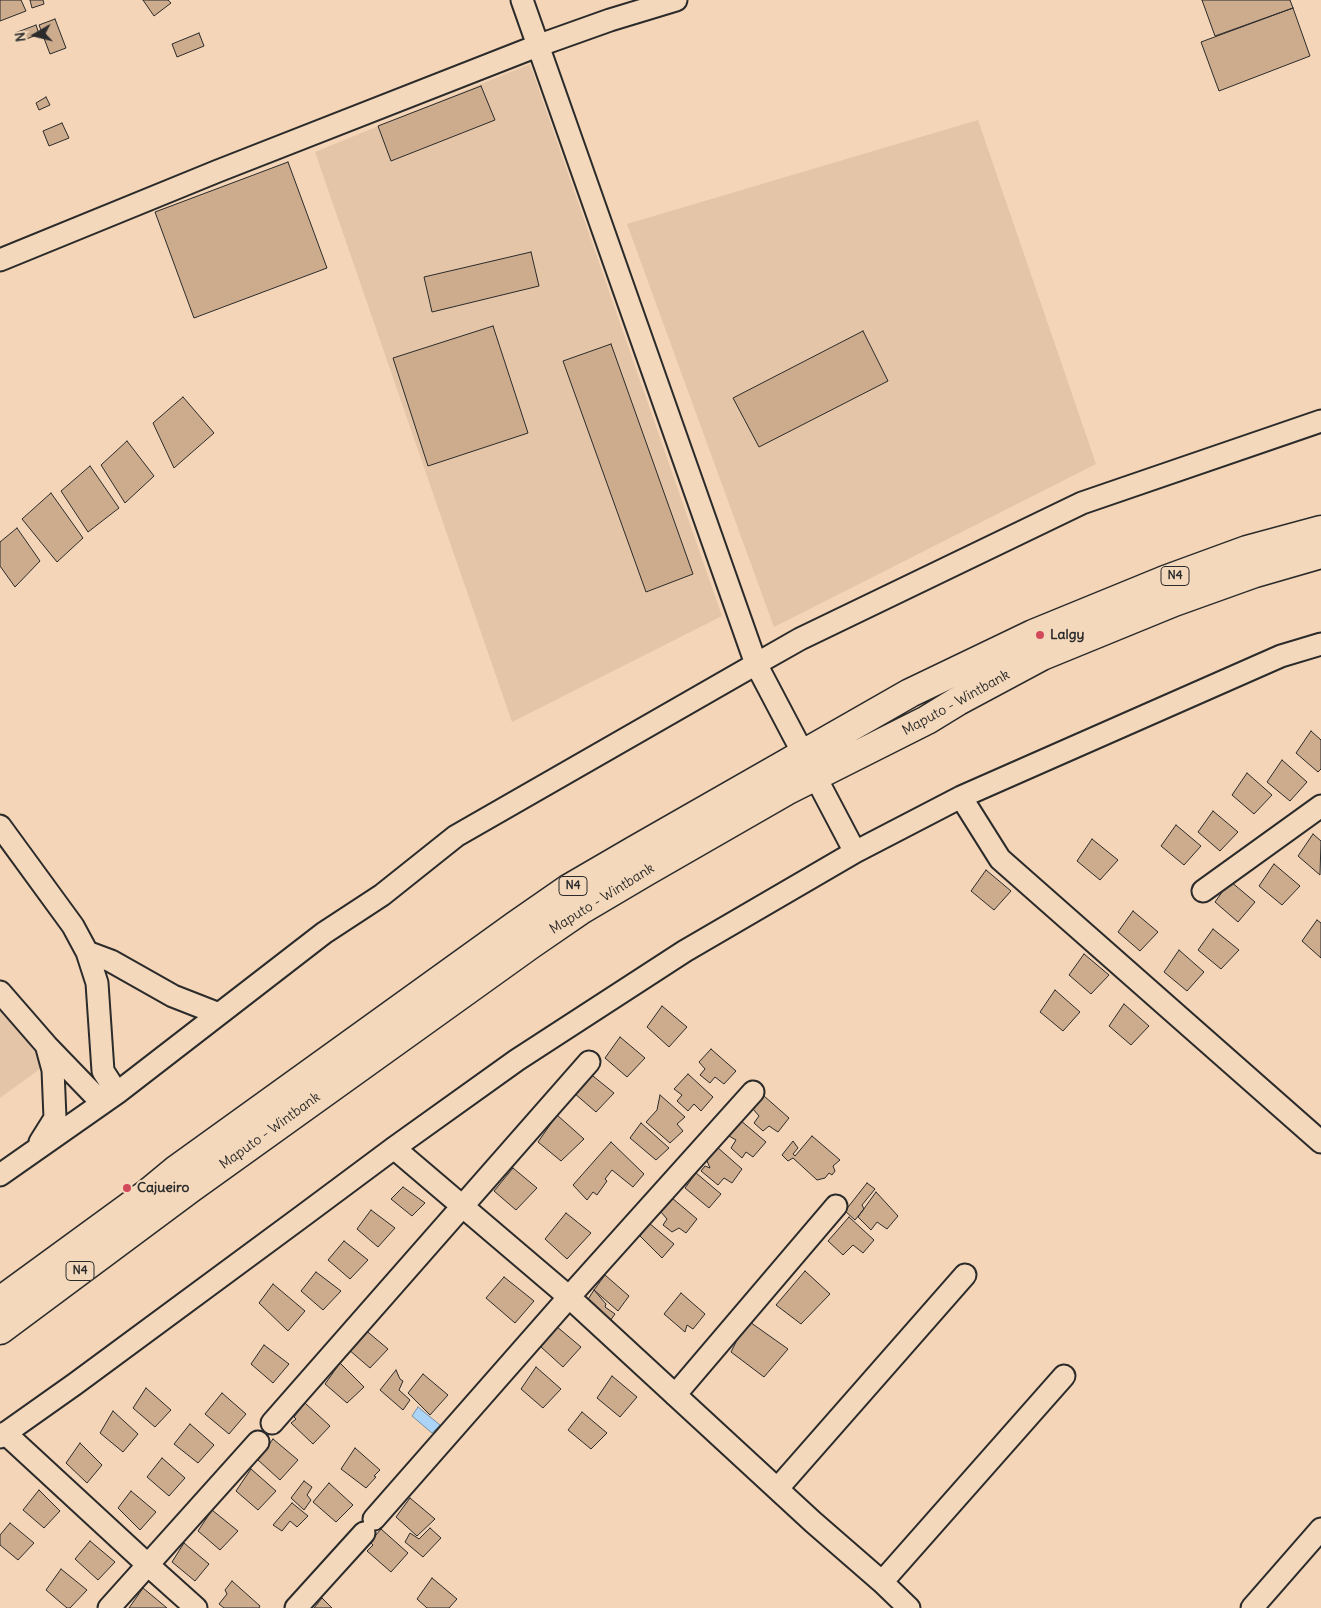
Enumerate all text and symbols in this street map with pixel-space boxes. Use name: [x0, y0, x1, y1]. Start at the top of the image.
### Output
north arrow: [10, 10, 60, 60]
text: N: [11, 31, 30, 43]
road number: N4: [1161, 566, 1189, 586]
place label: Lalgy: [1050, 627, 1084, 643]
marker: Lalgy: [1034, 629, 1046, 641]
street label: Maputo - Wintbank: [899, 667, 1013, 739]
street label: Maputo - Wintbank: [547, 860, 657, 938]
road number: N4: [559, 876, 587, 896]
street label: Maputo - Wintbank: [216, 1089, 324, 1173]
place label: Cajueiro: [137, 1180, 189, 1196]
marker: Cajueiro: [121, 1182, 133, 1194]
road number: N4: [66, 1262, 94, 1280]

